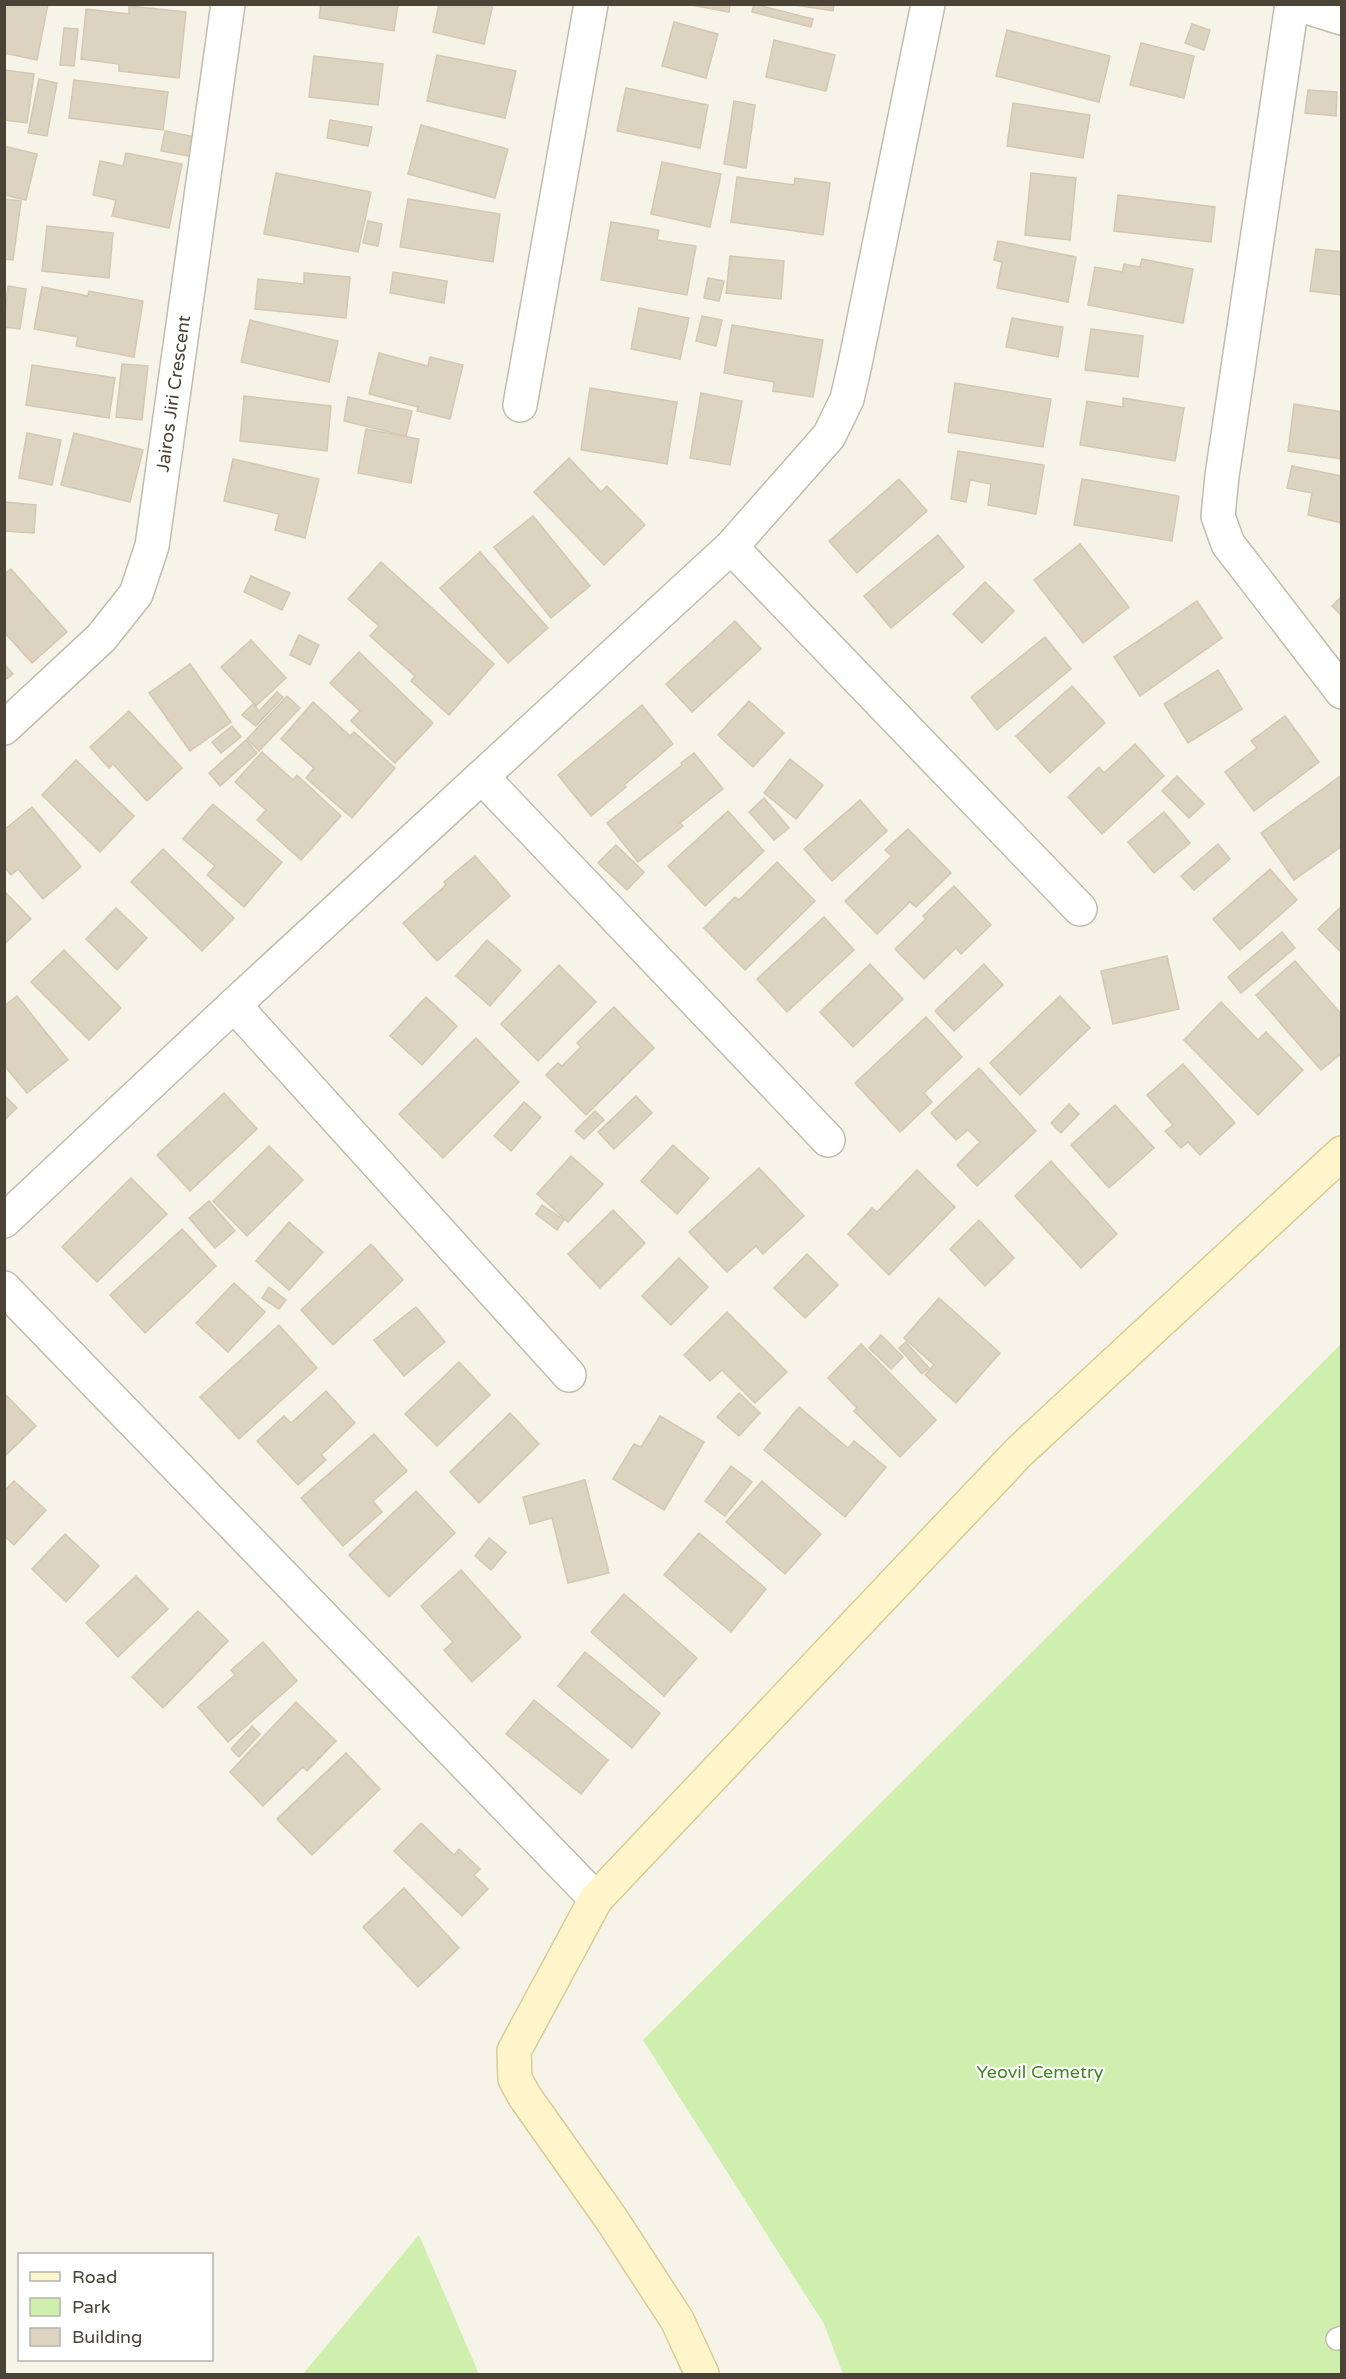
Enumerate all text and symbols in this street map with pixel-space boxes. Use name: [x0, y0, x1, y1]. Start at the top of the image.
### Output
street label: Jairos Jiri Crescent: [151, 314, 195, 473]
park label: Yeovil Cemetry: [977, 2061, 1104, 2083]
legend: [18, 2253, 213, 2361]
text: Road: [72, 2266, 117, 2288]
text: Park: [72, 2296, 111, 2318]
text: Building: [72, 2326, 142, 2348]

